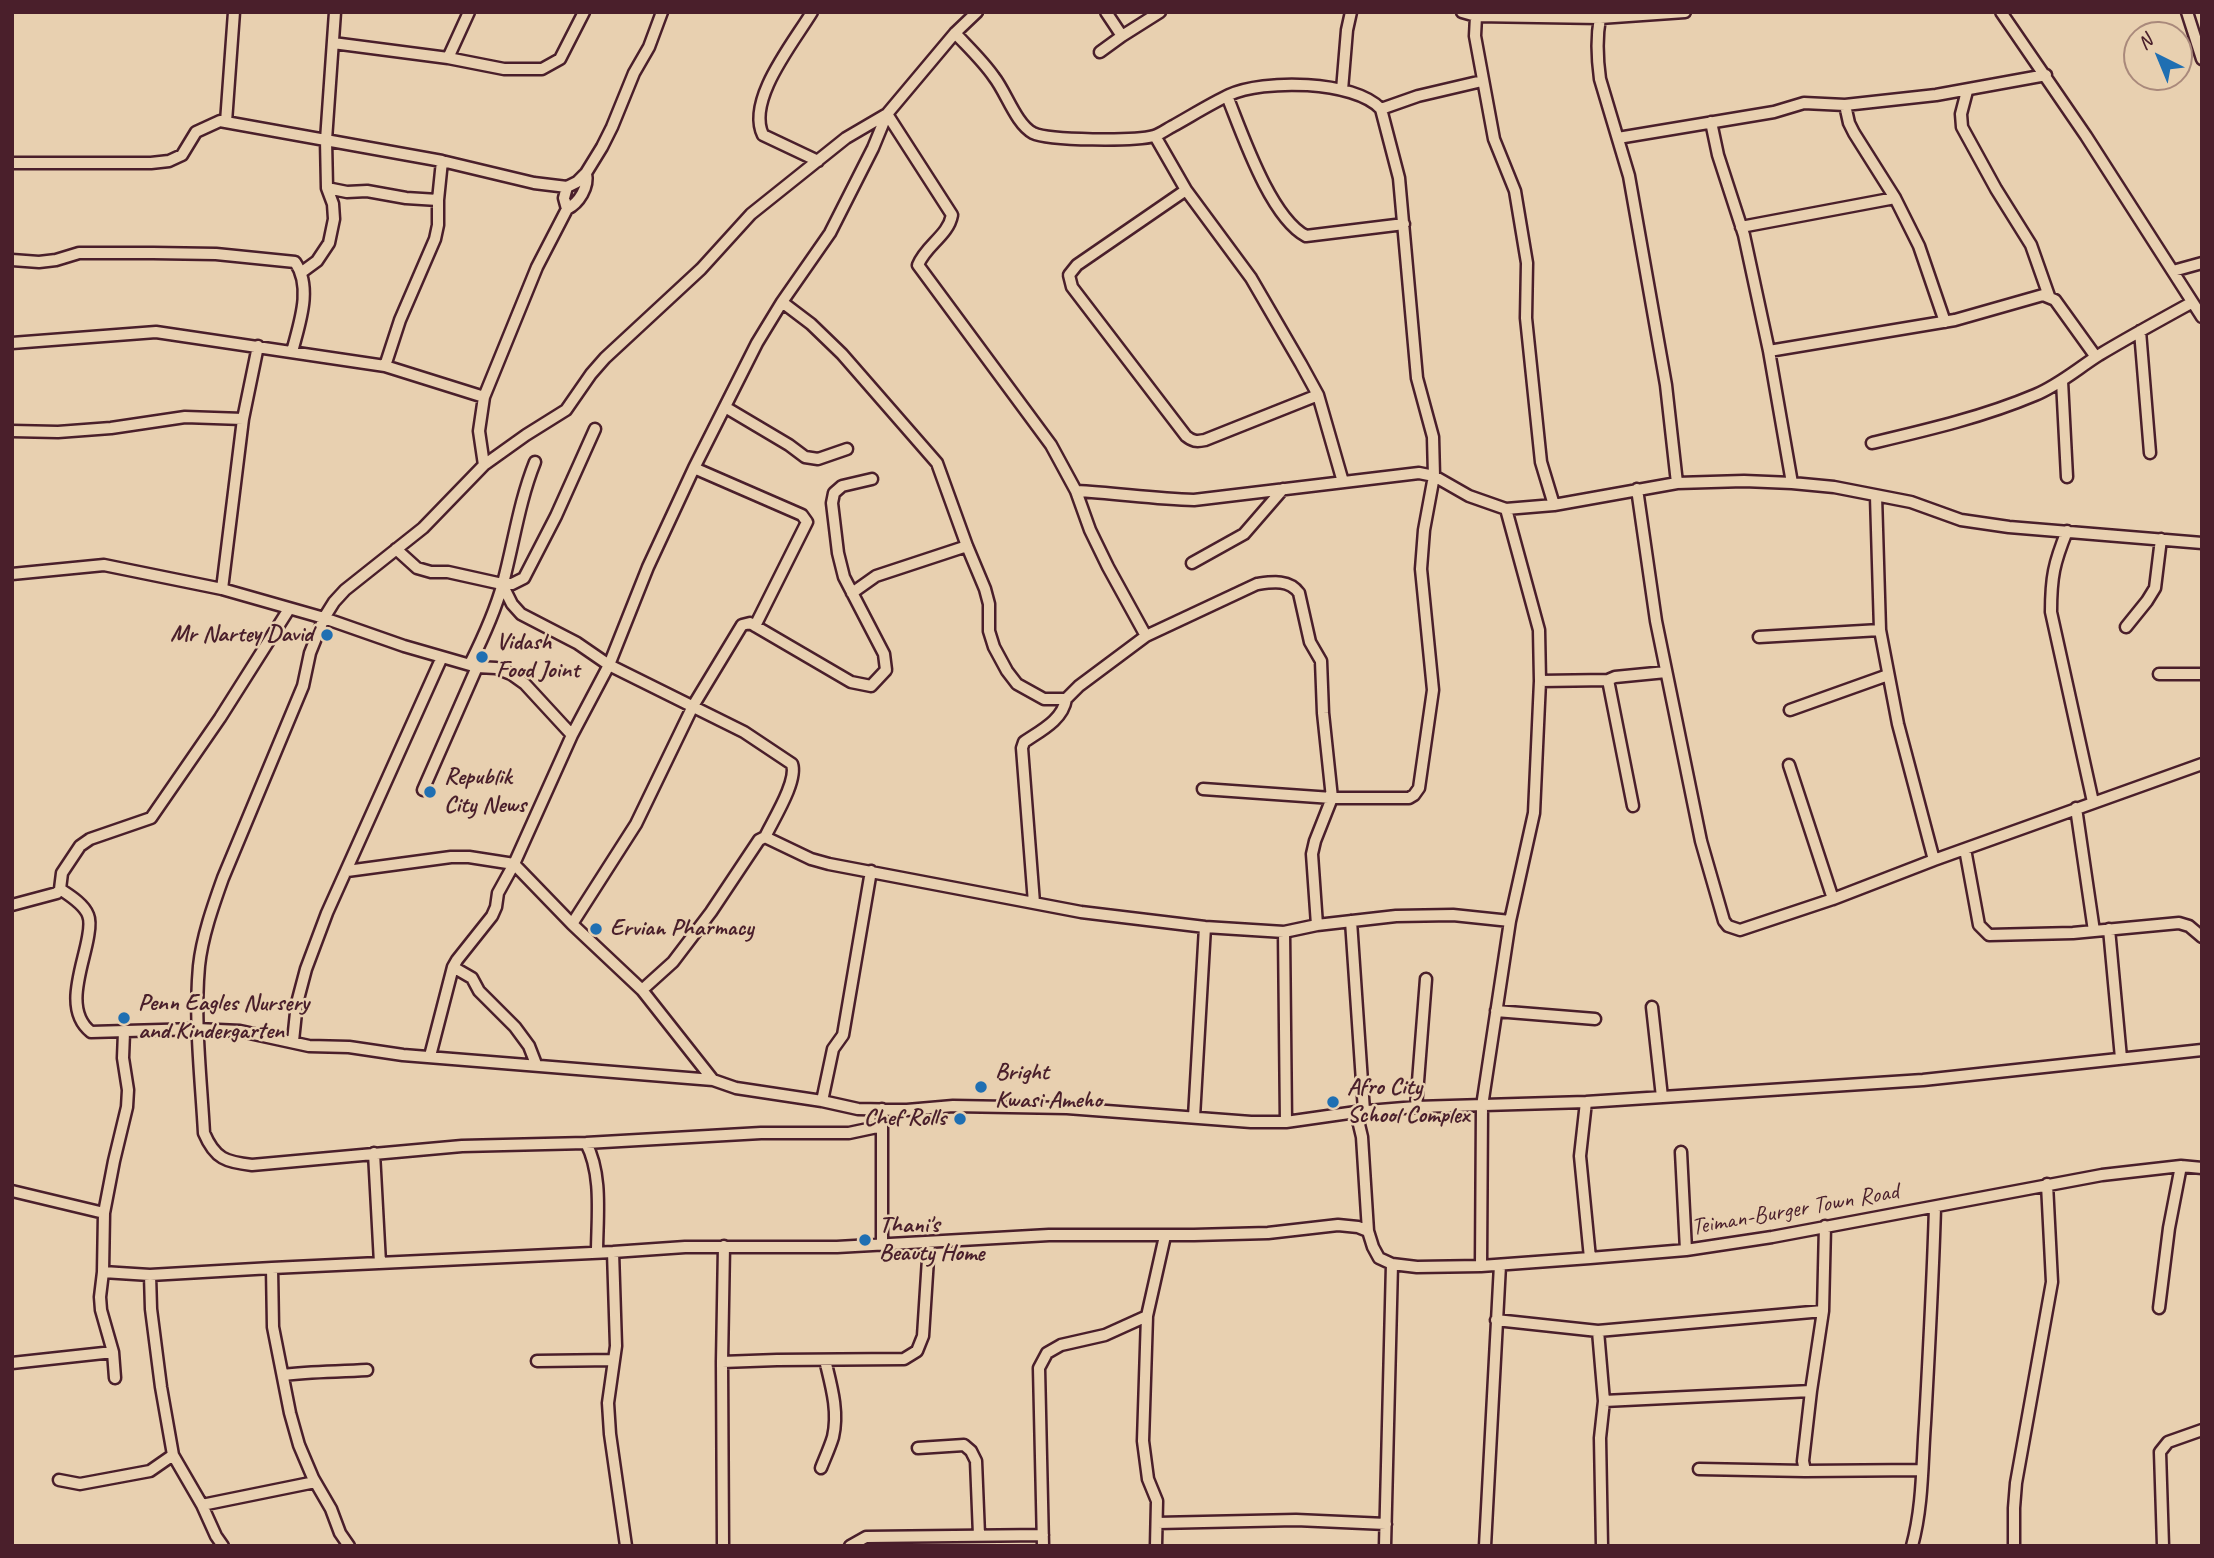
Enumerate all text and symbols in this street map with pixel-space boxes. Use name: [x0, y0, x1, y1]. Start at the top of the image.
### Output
north arrow: [2123, 21, 2193, 91]
text: N: [2133, 29, 2158, 55]
place label: Mr Nartey David: [170, 621, 313, 649]
marker: Mr Nartey David: [319, 627, 335, 643]
place label: Vidash Food Joint: [496, 629, 579, 685]
marker: Vidash Food Joint: [474, 649, 490, 665]
place label: Republik City News: [444, 764, 526, 820]
marker: Republik City News: [422, 784, 438, 800]
place label: Ervian Pharmacy: [610, 915, 753, 943]
marker: Ervian Pharmacy: [588, 921, 604, 937]
place label: Penn Eagles Nursery and Kindergarten: [138, 990, 309, 1046]
marker: Penn Eagles Nursery and Kindergarten: [116, 1010, 132, 1026]
place label: Bright Kwasi Ameho: [995, 1059, 1102, 1115]
place label: Afro City School Complex: [1347, 1074, 1469, 1130]
marker: Bright Kwasi Ameho: [973, 1079, 989, 1095]
marker: Afro City School Complex: [1325, 1094, 1341, 1110]
place label: Chef Rolls: [864, 1105, 946, 1133]
marker: Chef Rolls: [952, 1111, 968, 1127]
street label: Teiman-Burger Town Road: [1689, 1178, 1901, 1242]
place label: Thani's Beauty Home: [879, 1212, 984, 1268]
marker: Thani's Beauty Home: [857, 1232, 873, 1248]

